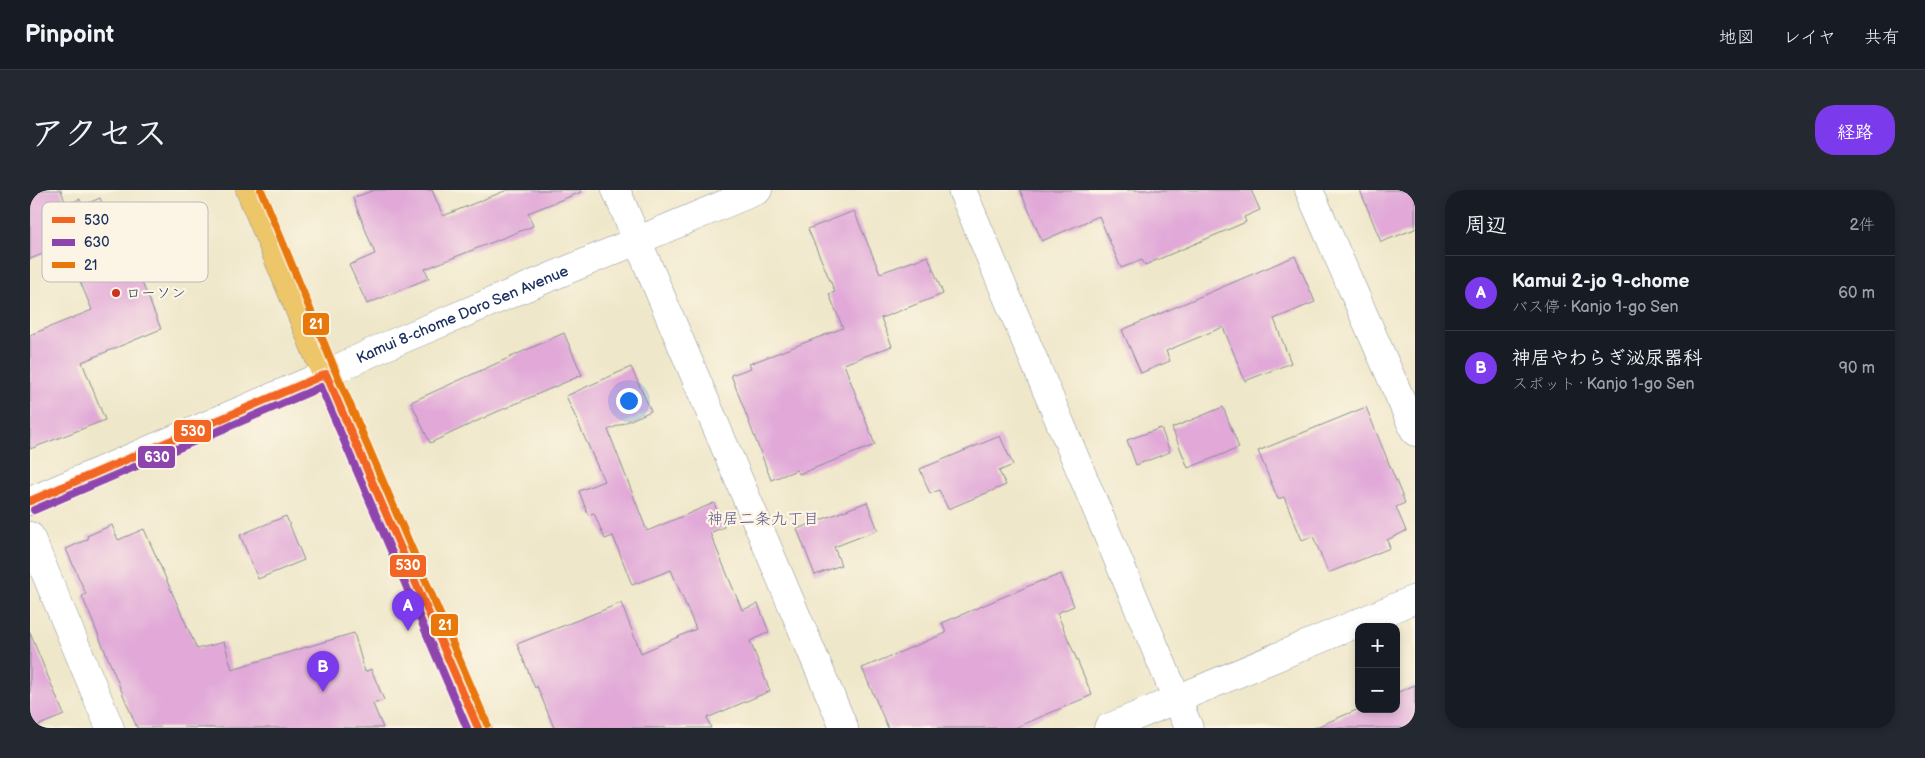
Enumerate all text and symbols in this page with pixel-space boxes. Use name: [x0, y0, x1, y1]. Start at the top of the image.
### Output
text: Pinpoint: [25, 20, 114, 49]
text: 地図: [1719, 27, 1755, 48]
text: レイヤ: [1783, 27, 1836, 48]
text: 共有: [1864, 27, 1900, 48]
button: 経路: [1815, 105, 1895, 155]
text: アクセス: [30, 113, 168, 156]
legend: [42, 202, 208, 282]
text: 530: [84, 212, 109, 229]
text: 周辺: [1465, 213, 1507, 238]
text: 2件: [1850, 216, 1875, 235]
text: 630: [84, 234, 109, 251]
text: 21: [84, 257, 97, 274]
street label: Kamui 8-chome Doro Sen Avenue: [353, 261, 571, 368]
text: Kamui 2-jo 9-chome: [1512, 270, 1689, 293]
place label: ローソン: [126, 284, 186, 303]
text: A: [1476, 284, 1486, 303]
text: 60 m: [1838, 284, 1875, 303]
marker: ローソン: [110, 287, 122, 299]
text: バス停 · Kanjo 1-go Sen: [1512, 298, 1678, 317]
line badge: 21: [302, 312, 330, 336]
text: 21: [309, 316, 323, 333]
text: 神居やわらぎ泌尿器科: [1512, 347, 1702, 370]
text: B: [1475, 359, 1487, 378]
text: 90 m: [1839, 359, 1875, 378]
text: スポット · Kanjo 1-go Sen: [1512, 375, 1694, 394]
your location: [616, 388, 642, 414]
line badge: 530: [173, 419, 212, 443]
text: 530: [181, 423, 206, 440]
line badge: 630: [137, 445, 176, 469]
text: 630: [144, 449, 170, 466]
district label: 神居二条九丁目: [707, 510, 819, 529]
line badge: 530: [389, 554, 427, 578]
text: 530: [396, 557, 421, 574]
pin: A: [392, 590, 424, 631]
line badge: 21: [430, 613, 459, 637]
text: 21: [438, 617, 452, 634]
map controls: [1355, 623, 1400, 713]
button: +: [1355, 623, 1400, 668]
pin: B: [307, 651, 339, 692]
button: −: [1355, 668, 1400, 713]

